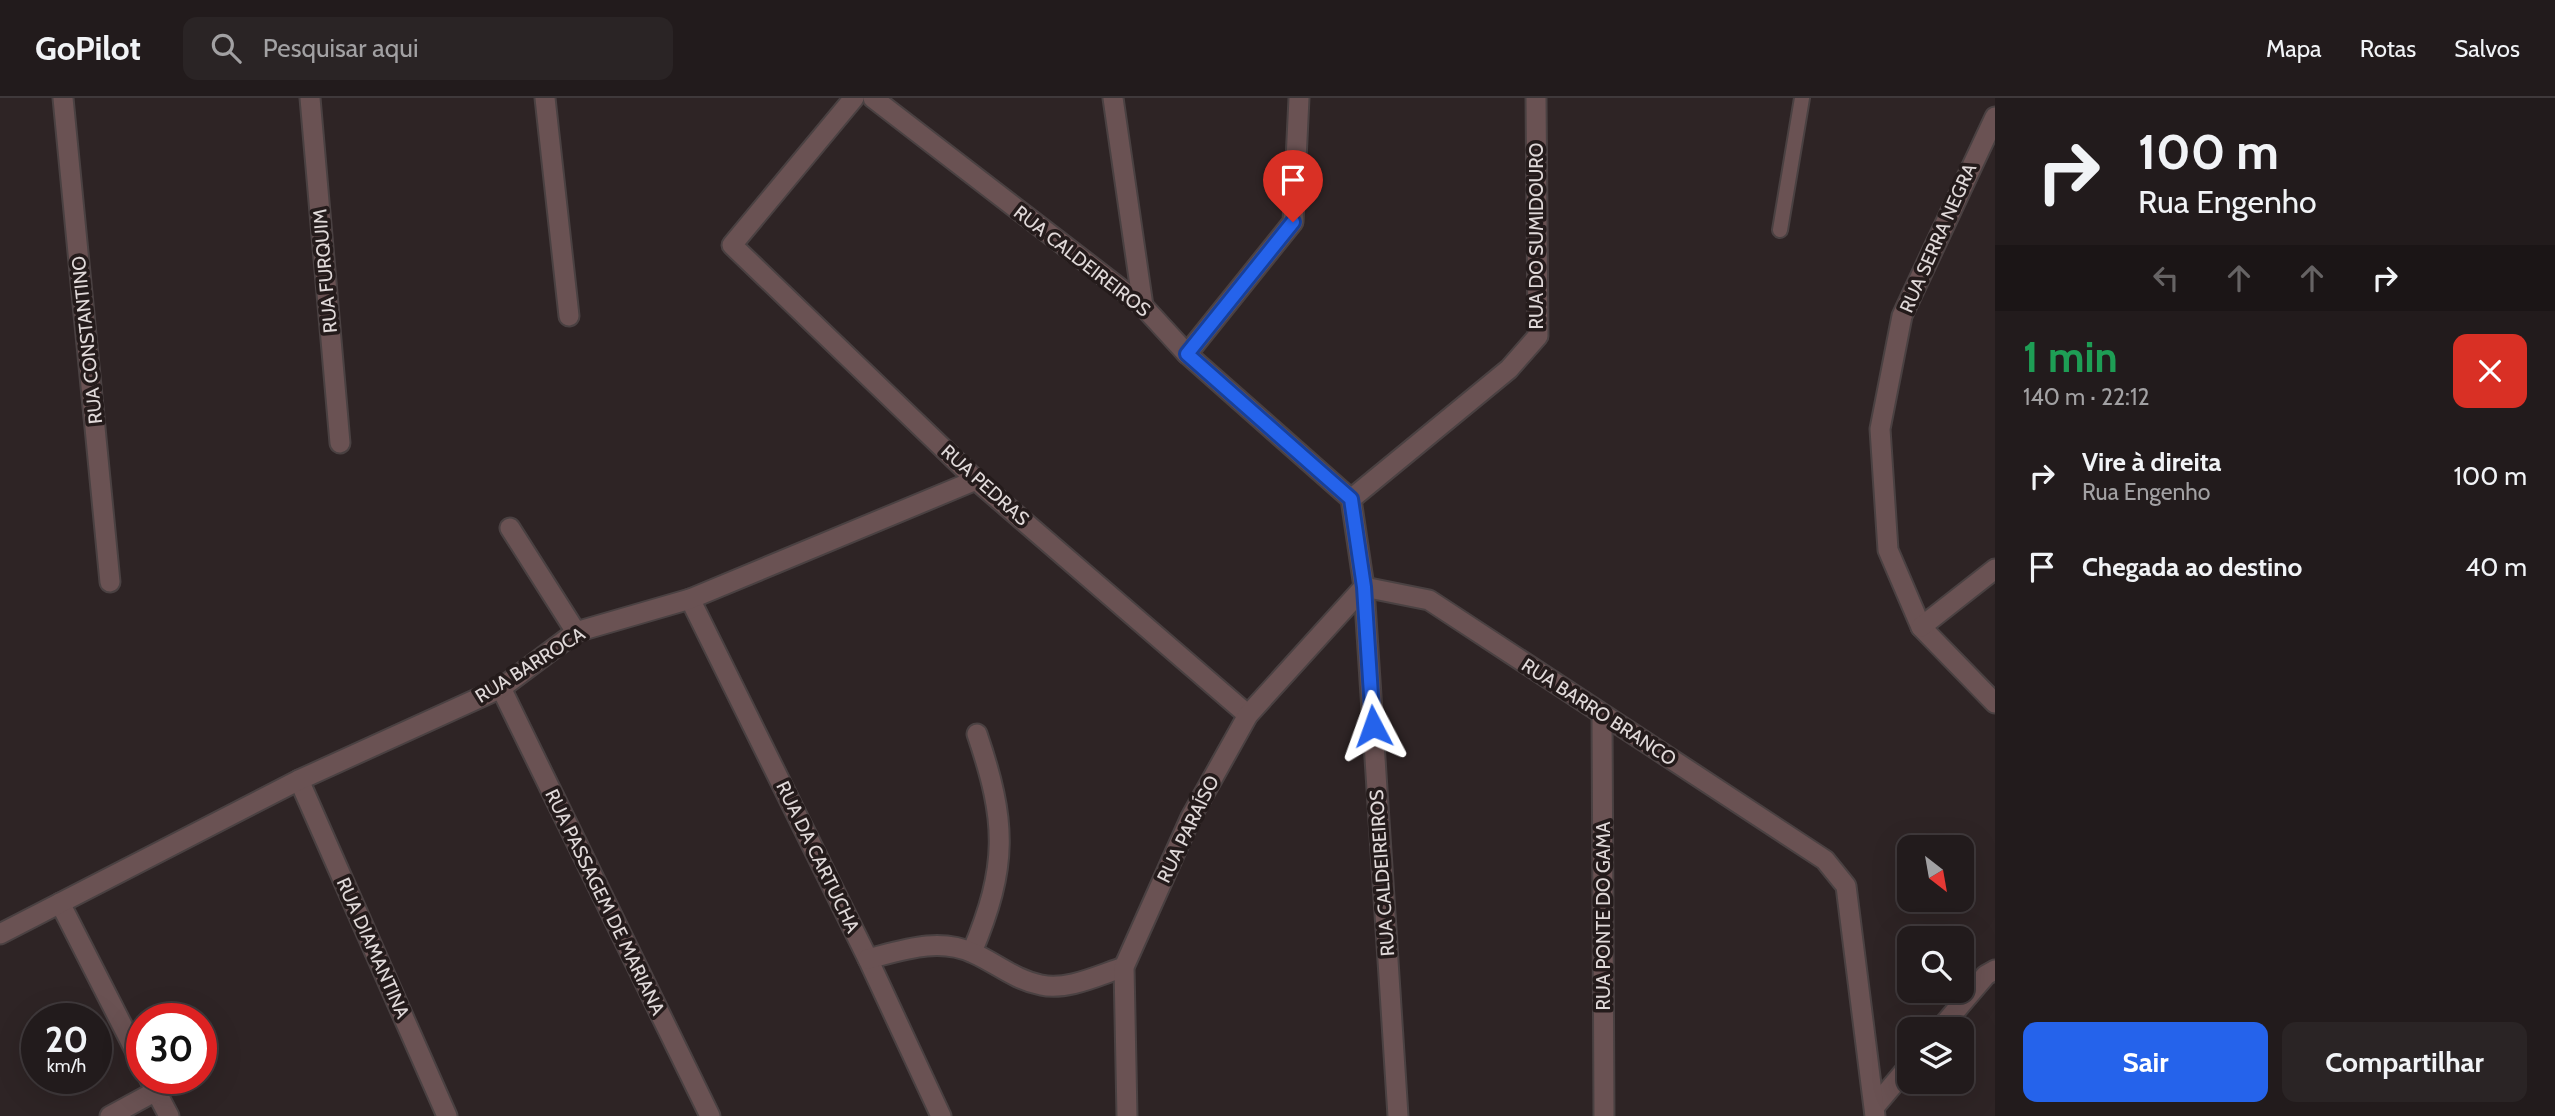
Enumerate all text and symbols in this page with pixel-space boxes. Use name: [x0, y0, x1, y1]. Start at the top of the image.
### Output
search box: [183, 17, 673, 80]
text: GoPilot: [35, 28, 141, 68]
icon: search: [207, 29, 245, 67]
text: Pesquisar aqui: [263, 32, 418, 64]
text: Mapa: [2266, 34, 2322, 63]
text: Rotas: [2360, 34, 2416, 63]
text: Salvos: [2454, 34, 2520, 63]
text: 100 m: [2138, 122, 2279, 181]
icon: right: [2023, 126, 2114, 217]
street label: RUA DO SUMIDOURO: [1525, 143, 1548, 329]
pin: [1263, 150, 1323, 222]
street label: RUA SERRA NEGRA: [1895, 160, 1981, 316]
icon: arrive: [1274, 161, 1312, 199]
text: Rua Engenho: [2138, 182, 2317, 221]
street label: RUA CALDEIREIROS: [1009, 201, 1155, 321]
street label: RUA FURQUIM: [308, 208, 342, 334]
street label: RUA CONSTANTINO: [67, 255, 107, 425]
icon: left: [2147, 259, 2185, 297]
icon: ahead: [2220, 259, 2258, 297]
icon: ahead: [2293, 259, 2331, 297]
icon: right: [2366, 259, 2404, 297]
text: 1 min: [2023, 331, 2118, 383]
button: close: [2453, 334, 2527, 408]
text: 140 m · 22:12: [2023, 383, 2149, 411]
street label: RUA PEDRAS: [936, 440, 1034, 530]
text: Vire à direita: [2082, 446, 2222, 478]
icon: right: [2023, 457, 2061, 495]
text: 100 m: [2454, 460, 2527, 492]
text: Rua Engenho: [2082, 478, 2210, 506]
icon: arrive: [2023, 548, 2061, 586]
text: Chegada ao destino: [2082, 551, 2302, 583]
text: 40 m: [2465, 551, 2527, 583]
street label: RUA BARROCA: [471, 622, 589, 708]
street label: RUA BARRO BRANCO: [1517, 653, 1681, 771]
position arrow: [1336, 689, 1410, 763]
street label: RUA PARAÍSO: [1151, 771, 1224, 886]
street label: RUA DA CARTUCHA: [771, 777, 865, 937]
street label: RUA PASSAGEM DE MARIANA: [540, 785, 670, 1019]
street label: RUA CALDEIREIROS: [1365, 789, 1399, 957]
street label: RUA PONTE DO GAMA: [1592, 821, 1615, 1011]
north arrow: [1897, 835, 1974, 912]
map controls: [1897, 835, 1974, 1094]
street label: RUA DIAMANTINA: [332, 874, 414, 1022]
button: search: [1897, 926, 1974, 1003]
speed limit sign: 30: [126, 1003, 217, 1094]
button: layers: [1897, 1017, 1974, 1094]
text: 20: [45, 1018, 88, 1061]
button: Sair: [2023, 1022, 2268, 1102]
button: Compartilhar: [2282, 1022, 2527, 1102]
text: km/h: [47, 1055, 86, 1077]

